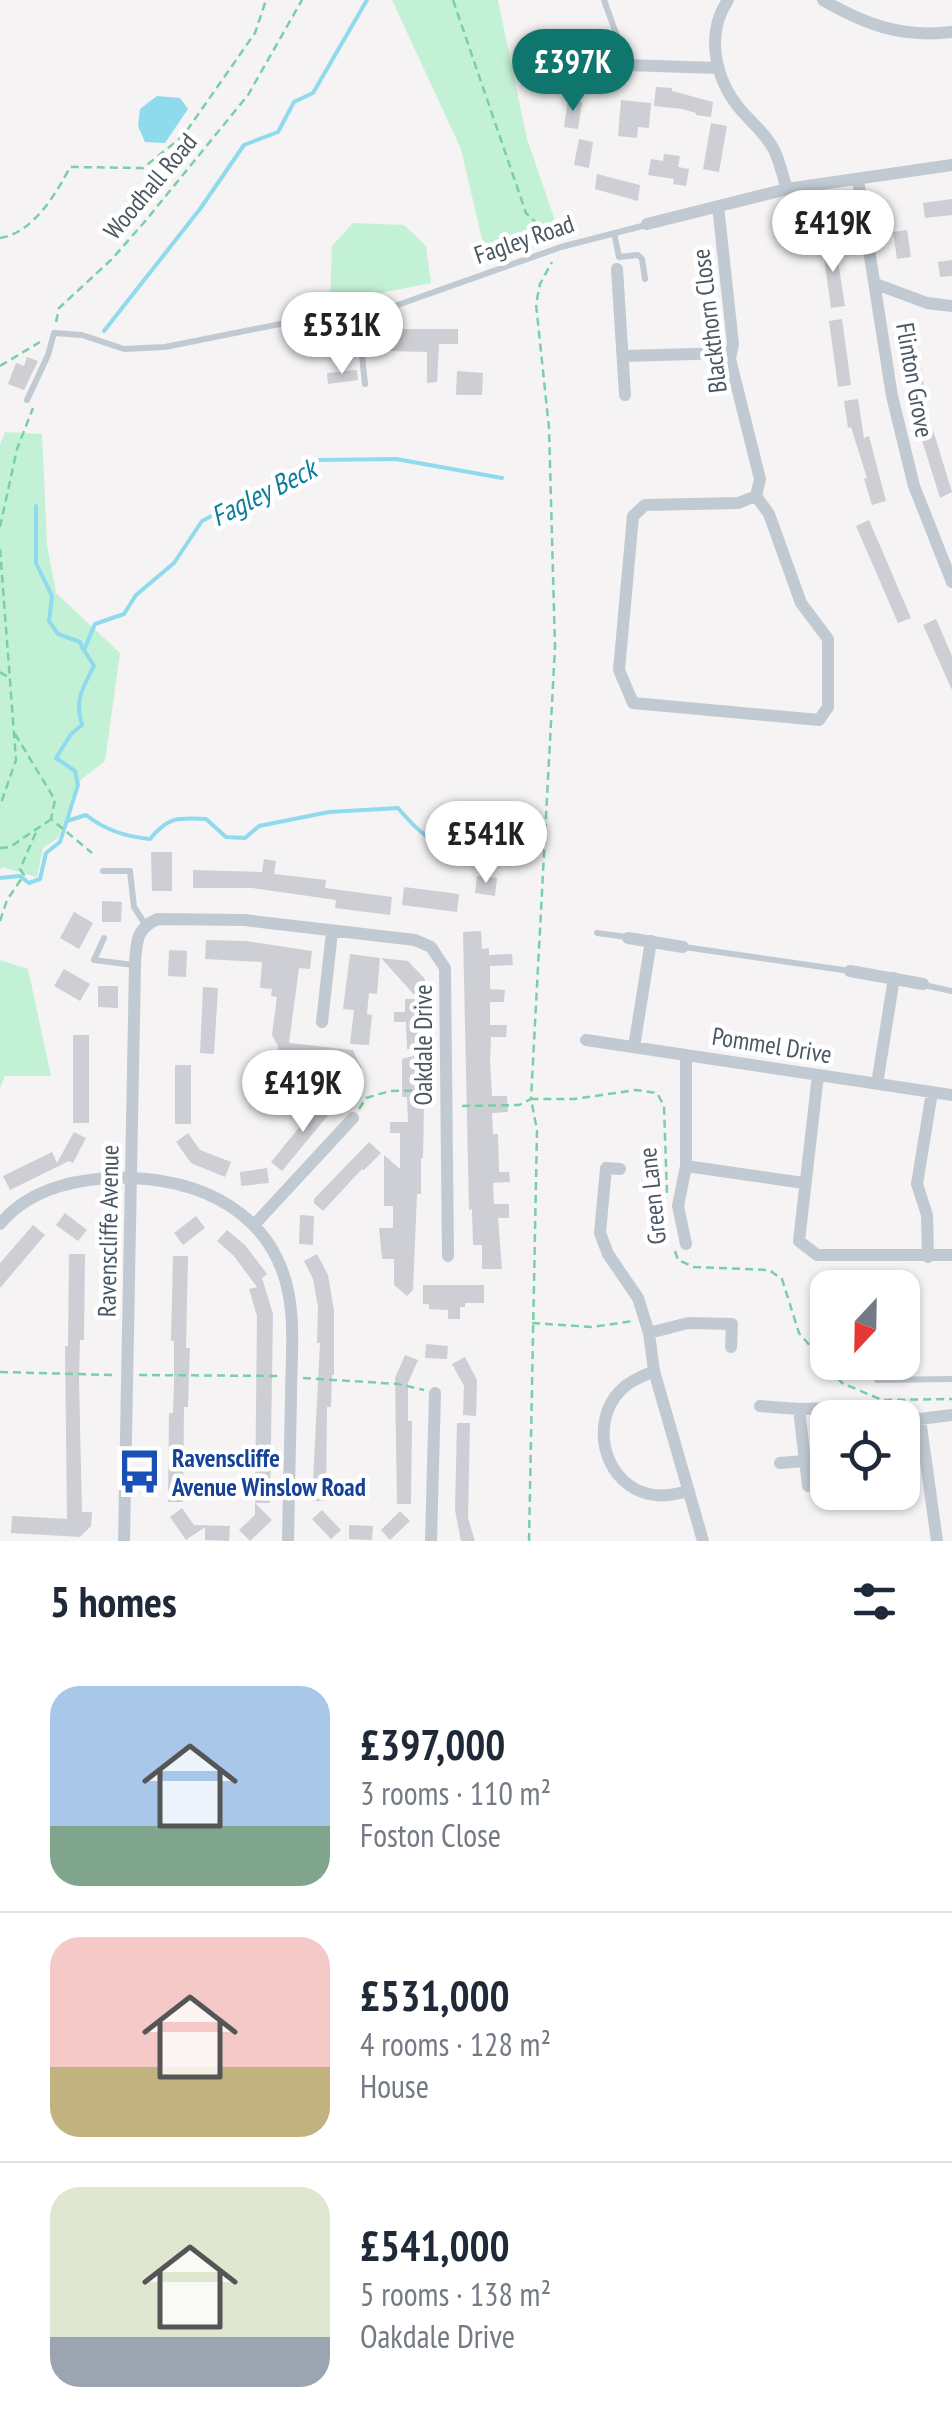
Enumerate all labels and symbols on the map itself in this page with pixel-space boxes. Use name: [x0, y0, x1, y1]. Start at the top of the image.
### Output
pin: £397K: [503, 29, 643, 114]
street label: Woodhall Road: [96, 126, 204, 246]
pin: £419K: [763, 190, 903, 275]
street label: Fagley Road: [470, 207, 578, 271]
street label: Blackthorn Close: [684, 247, 734, 395]
pin: £531K: [272, 292, 412, 377]
street label: Flinton Grove: [889, 320, 941, 440]
water label: Fagley Beck: [204, 448, 325, 534]
pin: £541K: [416, 801, 556, 886]
street label: Oakdale Drive: [407, 984, 439, 1106]
street label: Pommel Drive: [710, 1020, 834, 1070]
pin: £419K: [233, 1050, 373, 1135]
street label: Ravenscliffe Avenue: [90, 1145, 126, 1317]
street label: Green Lane: [631, 1146, 673, 1246]
north arrow: [810, 1270, 920, 1380]
place label: Ravenscliffe Avenue Winslow Road: [171, 1442, 366, 1503]
bus stop icon: Ravenscliffe Avenue Winslow Road: [115, 1448, 163, 1496]

